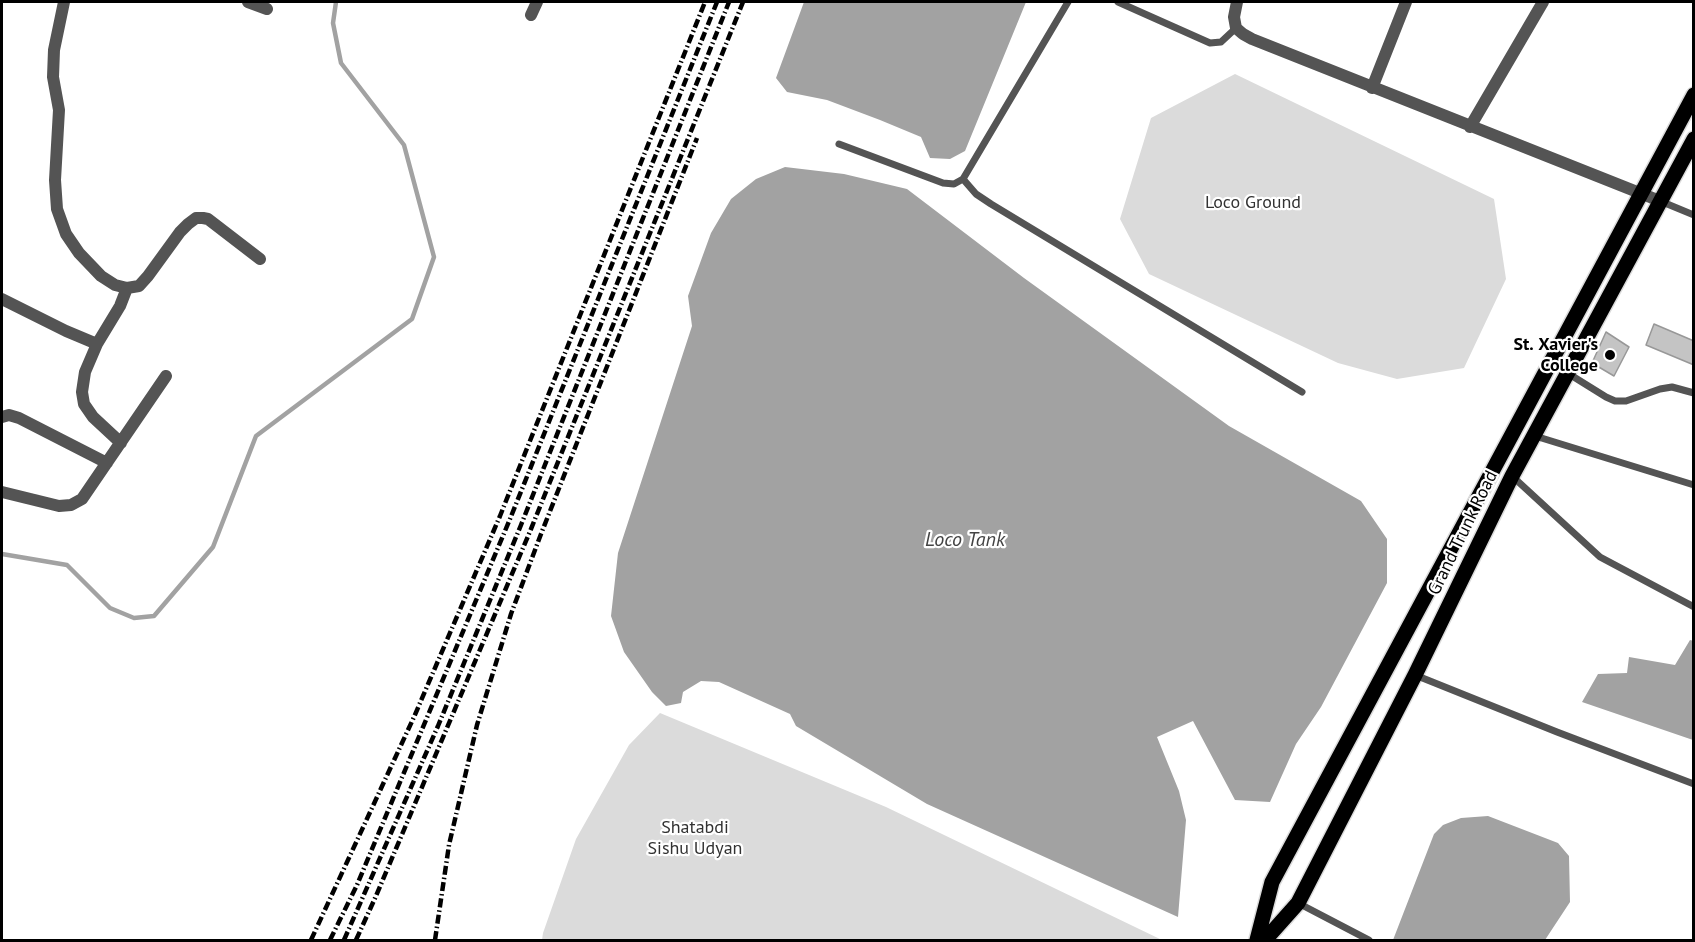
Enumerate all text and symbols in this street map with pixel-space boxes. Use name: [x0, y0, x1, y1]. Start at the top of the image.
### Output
park label: Loco Ground: [1205, 192, 1301, 214]
place label: St. Xavier's College: [1513, 334, 1598, 376]
marker: St. Xavier's College: [1603, 348, 1617, 362]
street label: Grand Trunk Road: [1424, 467, 1502, 599]
water label: Loco Tank: [925, 528, 1005, 552]
park label: Shatabdi Sishu Udyan: [648, 817, 742, 860]

